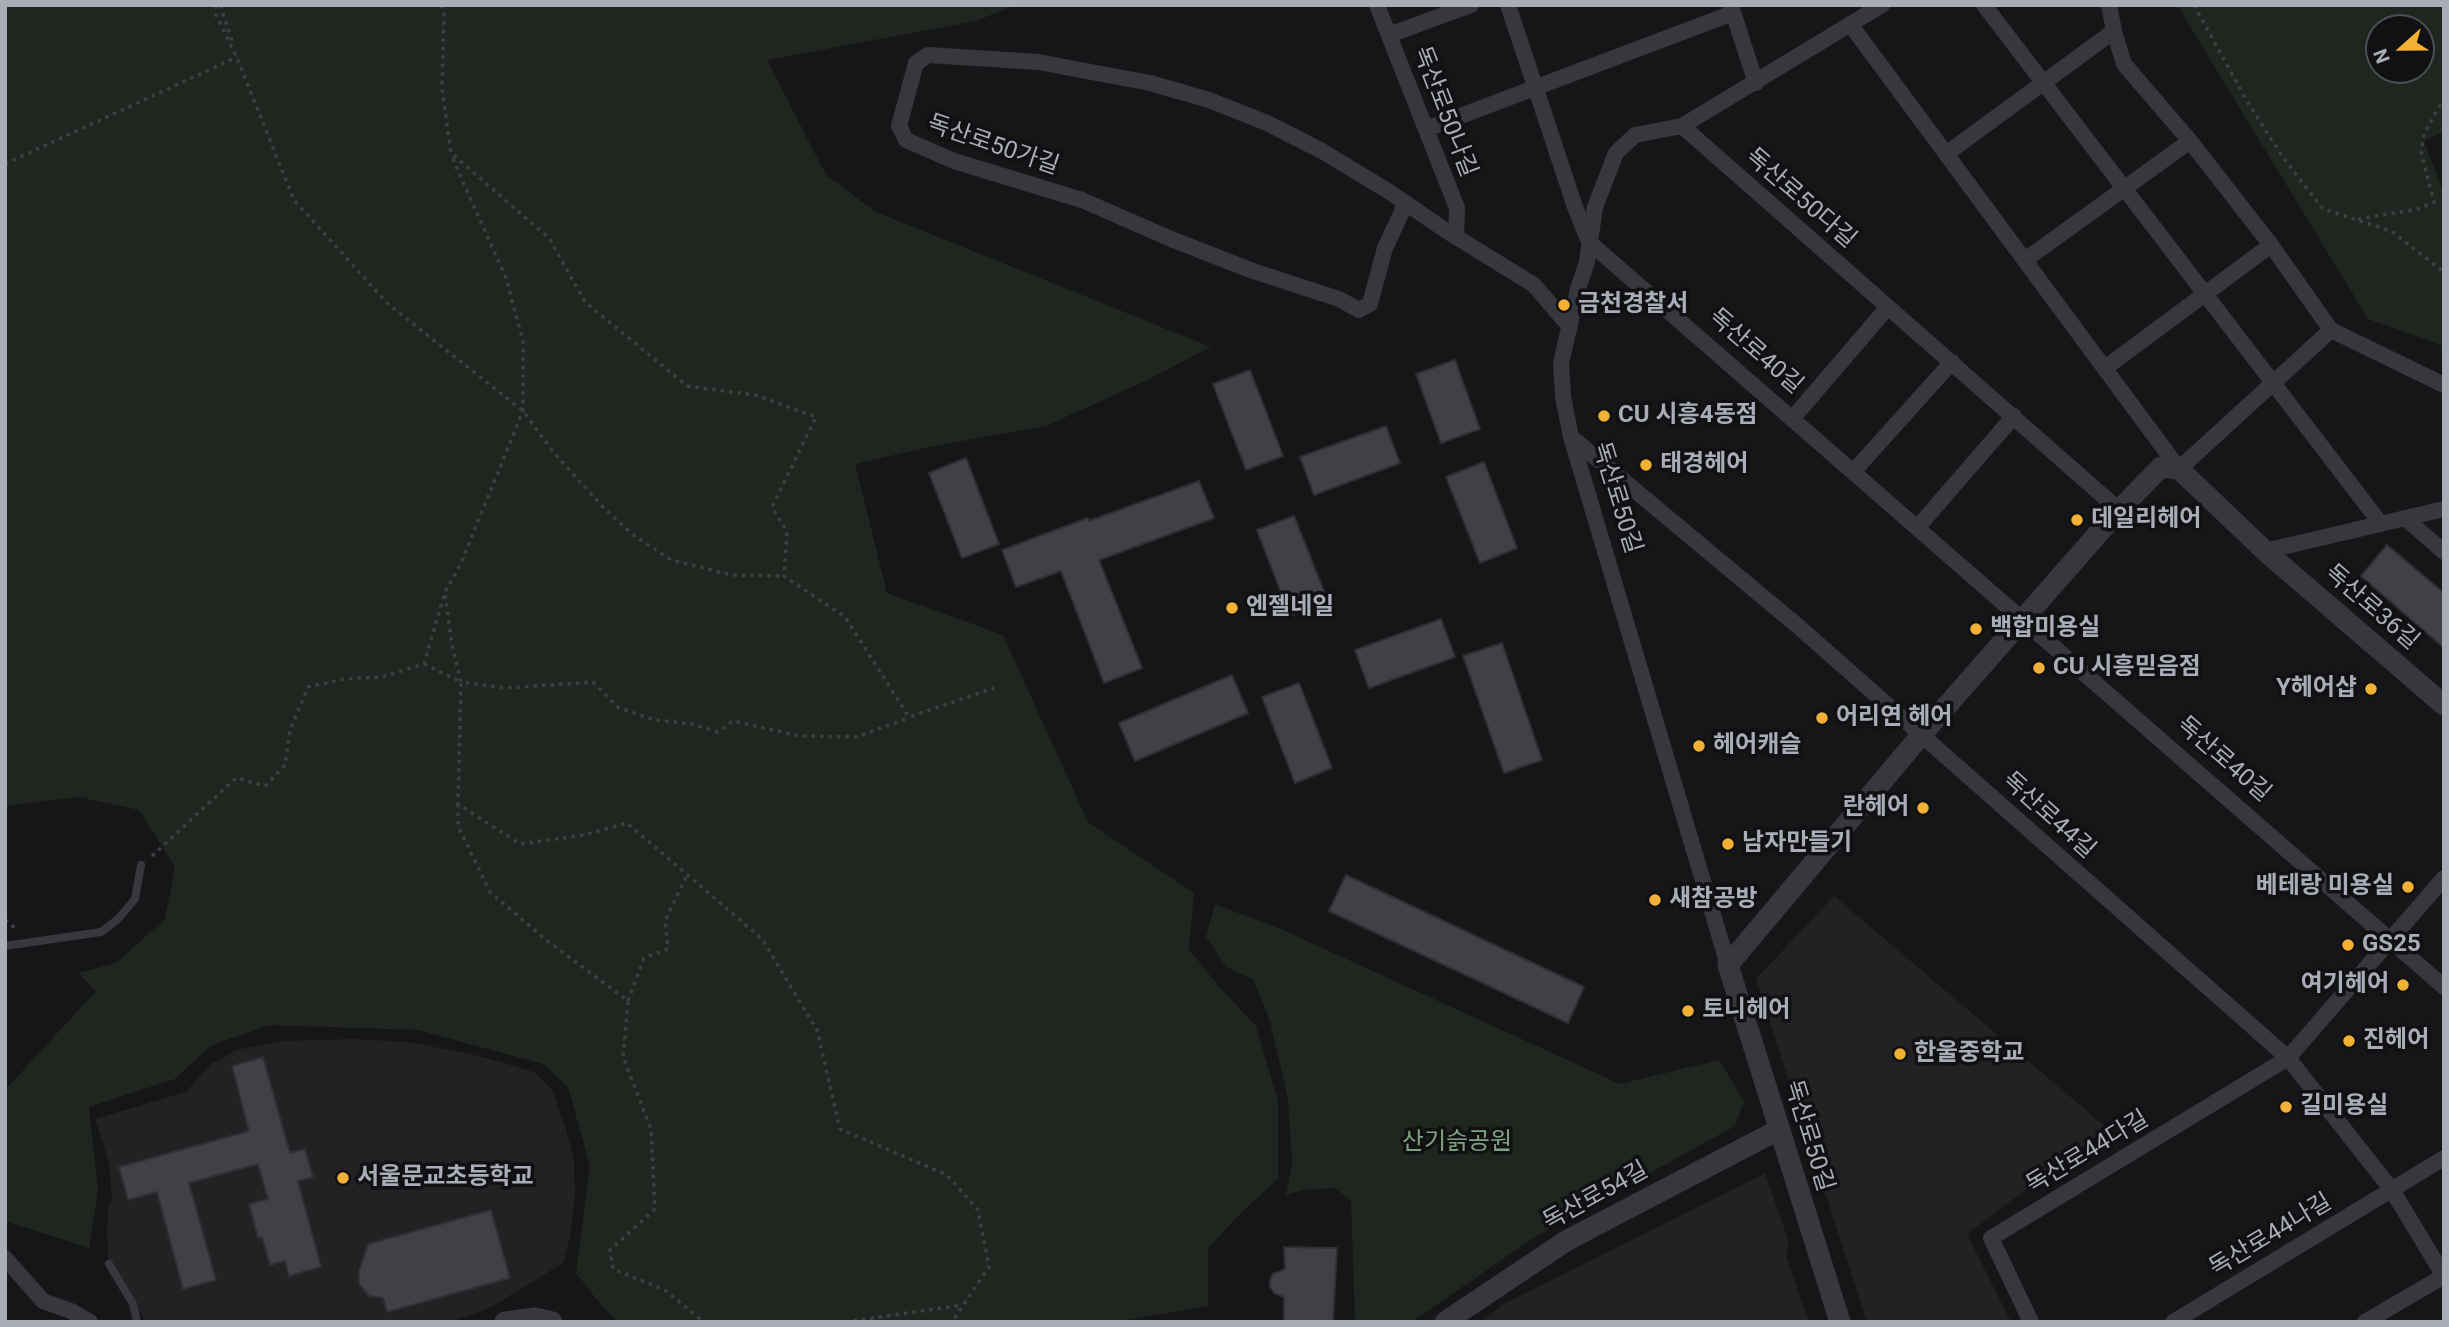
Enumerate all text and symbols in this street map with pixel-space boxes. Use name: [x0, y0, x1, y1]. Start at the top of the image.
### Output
north arrow: [2365, 14, 2435, 84]
street label: 독산로50나길: [1406, 43, 1482, 181]
text: N: [2369, 46, 2395, 66]
street label: 독산로50가길: [923, 110, 1063, 182]
street label: 독산로50다길: [1739, 143, 1861, 255]
place label: 금천경찰서: [1578, 291, 1688, 319]
marker: 금천경찰서: [1556, 297, 1572, 313]
street label: 독산로40길: [1702, 303, 1808, 401]
place label: CU 시흥4동점: [1618, 402, 1758, 430]
marker: CU 시흥4동점: [1596, 408, 1612, 424]
street label: 독산로50길: [1585, 439, 1647, 557]
place label: 태경헤어: [1660, 451, 1748, 479]
marker: 태경헤어: [1638, 457, 1654, 473]
place label: 데일리헤어: [2091, 506, 2201, 534]
marker: 데일리헤어: [2069, 512, 2085, 528]
street label: 독산로36길: [2318, 559, 2424, 657]
place label: 엔젤네일: [1246, 594, 1334, 622]
marker: 엔젤네일: [1224, 600, 1240, 616]
place label: 백합미용실: [1990, 615, 2100, 643]
marker: 백합미용실: [1968, 621, 1984, 637]
place label: CU 시흥믿음점: [2053, 654, 2201, 682]
marker: CU 시흥믿음점: [2031, 660, 2047, 676]
place label: Y헤어샵: [2276, 675, 2357, 703]
marker: Y헤어샵: [2363, 681, 2379, 697]
place label: 어리연 헤어: [1836, 704, 1952, 732]
marker: 어리연 헤어: [1814, 710, 1830, 726]
street label: 독산로40길: [2170, 711, 2276, 809]
place label: 헤어캐슬: [1713, 732, 1801, 760]
marker: 헤어캐슬: [1691, 738, 1707, 754]
street label: 독산로44길: [1996, 767, 2100, 865]
place label: 란헤어: [1843, 794, 1909, 822]
marker: 란헤어: [1915, 800, 1931, 816]
place label: 남자만들기: [1742, 830, 1852, 858]
marker: 남자만들기: [1720, 836, 1736, 852]
place label: 베테랑 미용실: [2256, 873, 2394, 901]
marker: 베테랑 미용실: [2400, 879, 2416, 895]
place label: 새참공방: [1669, 886, 1757, 914]
marker: 새참공방: [1647, 892, 1663, 908]
place label: GS25: [2362, 931, 2421, 959]
marker: GS25: [2340, 937, 2356, 953]
place label: 여기헤어: [2301, 971, 2389, 999]
marker: 여기헤어: [2395, 977, 2411, 993]
place label: 토니헤어: [1702, 997, 1790, 1025]
marker: 토니헤어: [1680, 1003, 1696, 1019]
place label: 진헤어: [2363, 1027, 2429, 1055]
marker: 진헤어: [2341, 1033, 2357, 1049]
place label: 한울중학교: [1914, 1040, 2024, 1068]
marker: 한울중학교: [1892, 1046, 1908, 1062]
street label: 독산로50길: [1777, 1077, 1839, 1195]
place label: 길미용실: [2300, 1093, 2388, 1121]
marker: 길미용실: [2278, 1099, 2294, 1115]
street label: 독산로44다길: [2022, 1105, 2154, 1201]
park label: 산기슭공원: [1402, 1129, 1512, 1157]
street label: 독산로54길: [1539, 1156, 1653, 1238]
place label: 서울문교초등학교: [357, 1164, 534, 1192]
marker: 서울문교초등학교: [335, 1170, 351, 1186]
street label: 독산로44나길: [2205, 1188, 2337, 1284]

